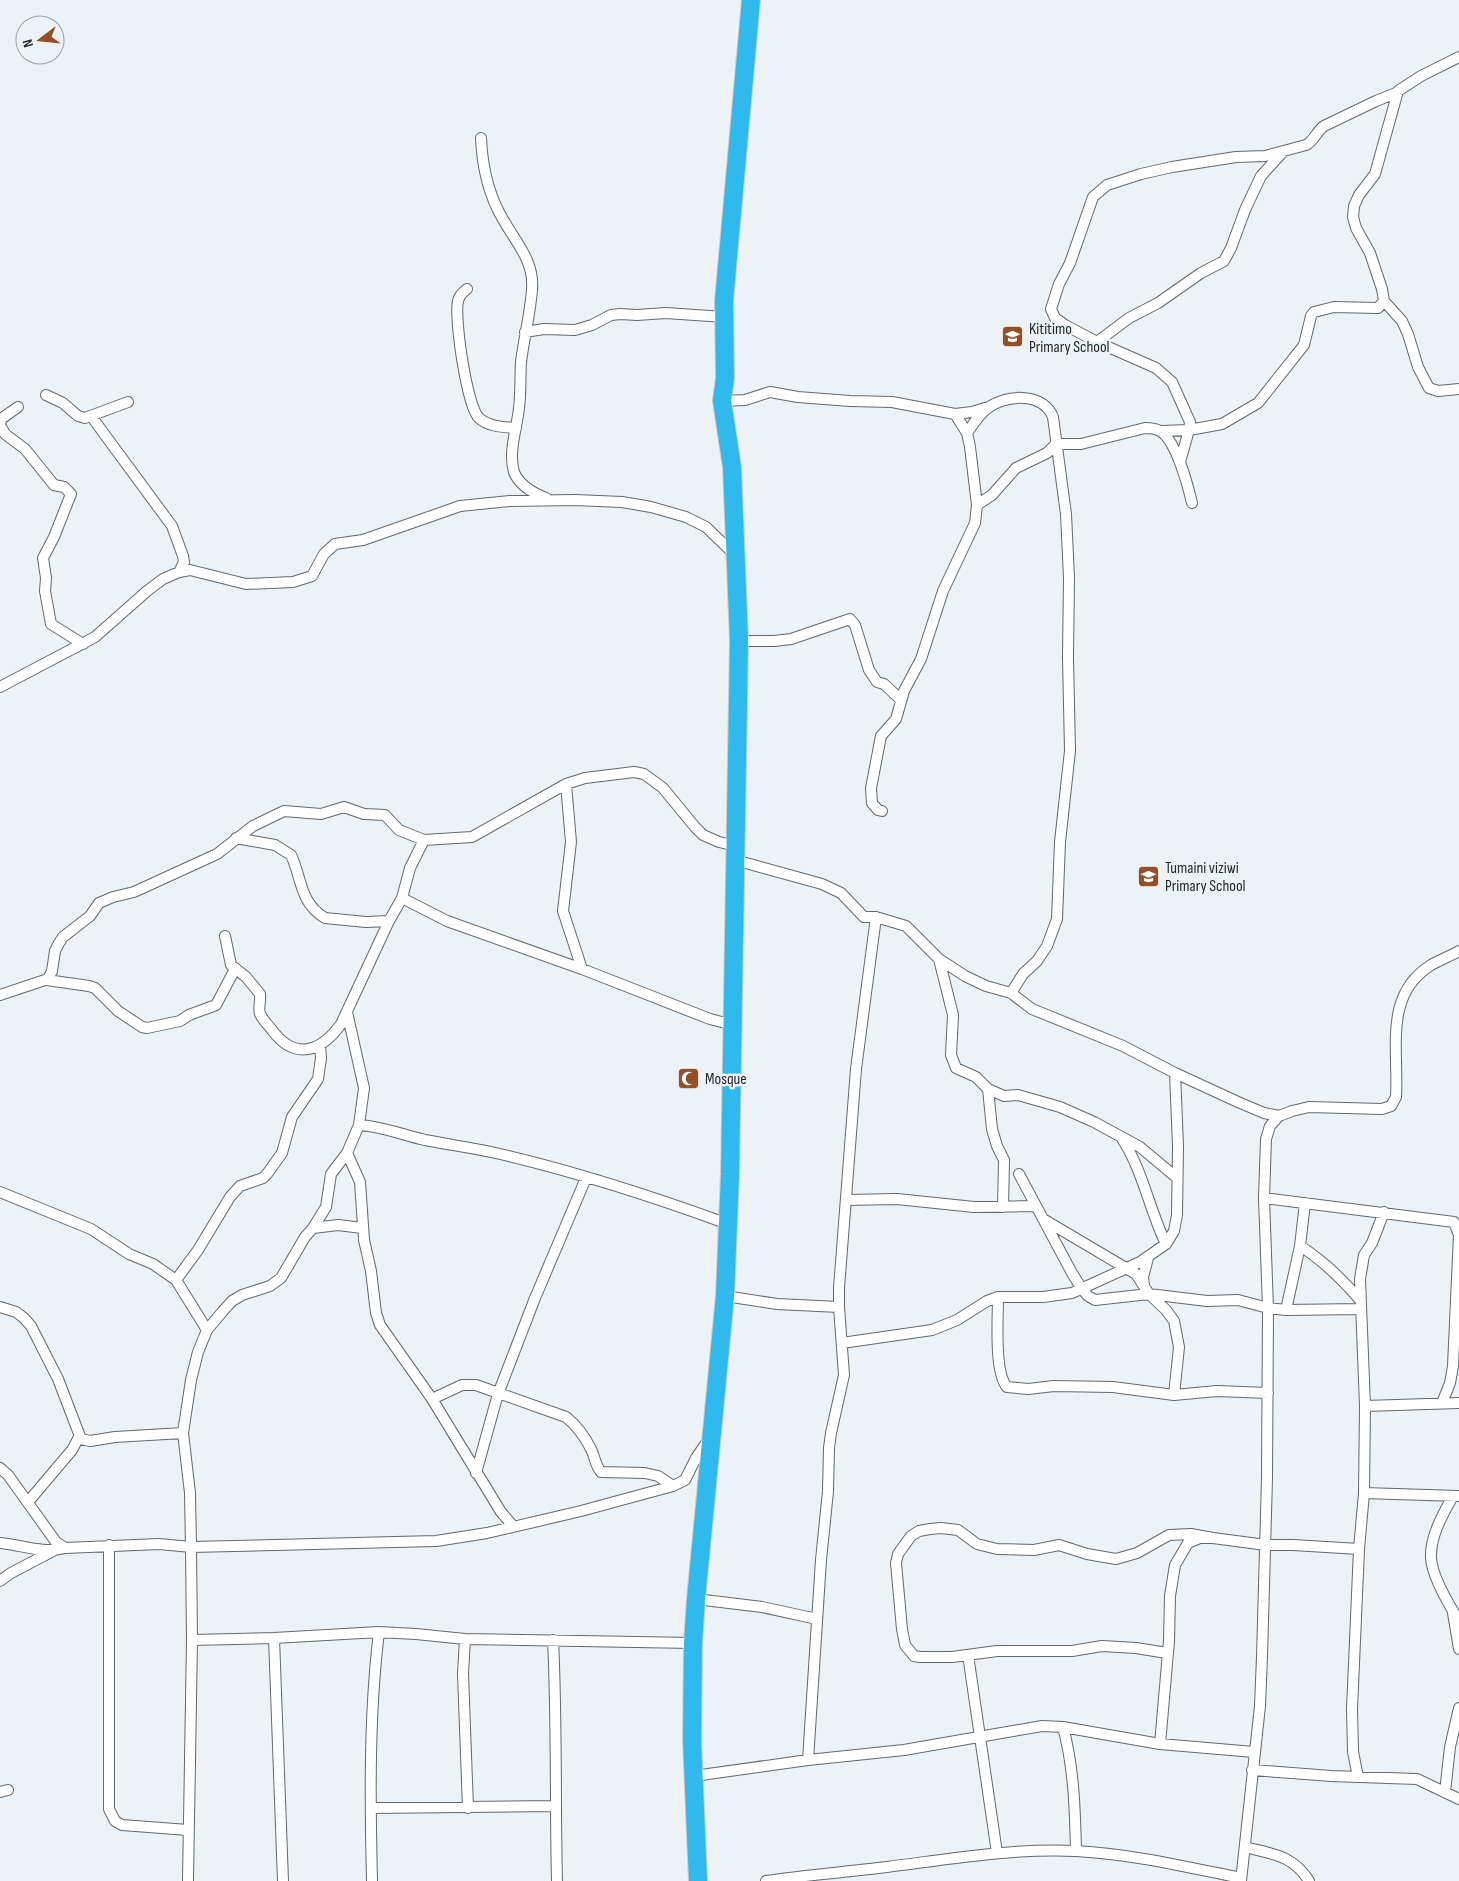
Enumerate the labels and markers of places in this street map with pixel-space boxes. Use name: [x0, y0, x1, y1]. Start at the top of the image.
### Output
place label: Kititimo Primary School: [1029, 320, 1110, 357]
school or university icon: Kititimo Primary School: [1001, 325, 1025, 349]
place label: Tumaini viziwi Primary School: [1165, 859, 1246, 896]
school or university icon: Tumaini viziwi Primary School: [1137, 864, 1161, 888]
mosque icon: Mosque: [677, 1066, 701, 1090]
place label: Mosque: [705, 1070, 747, 1089]

